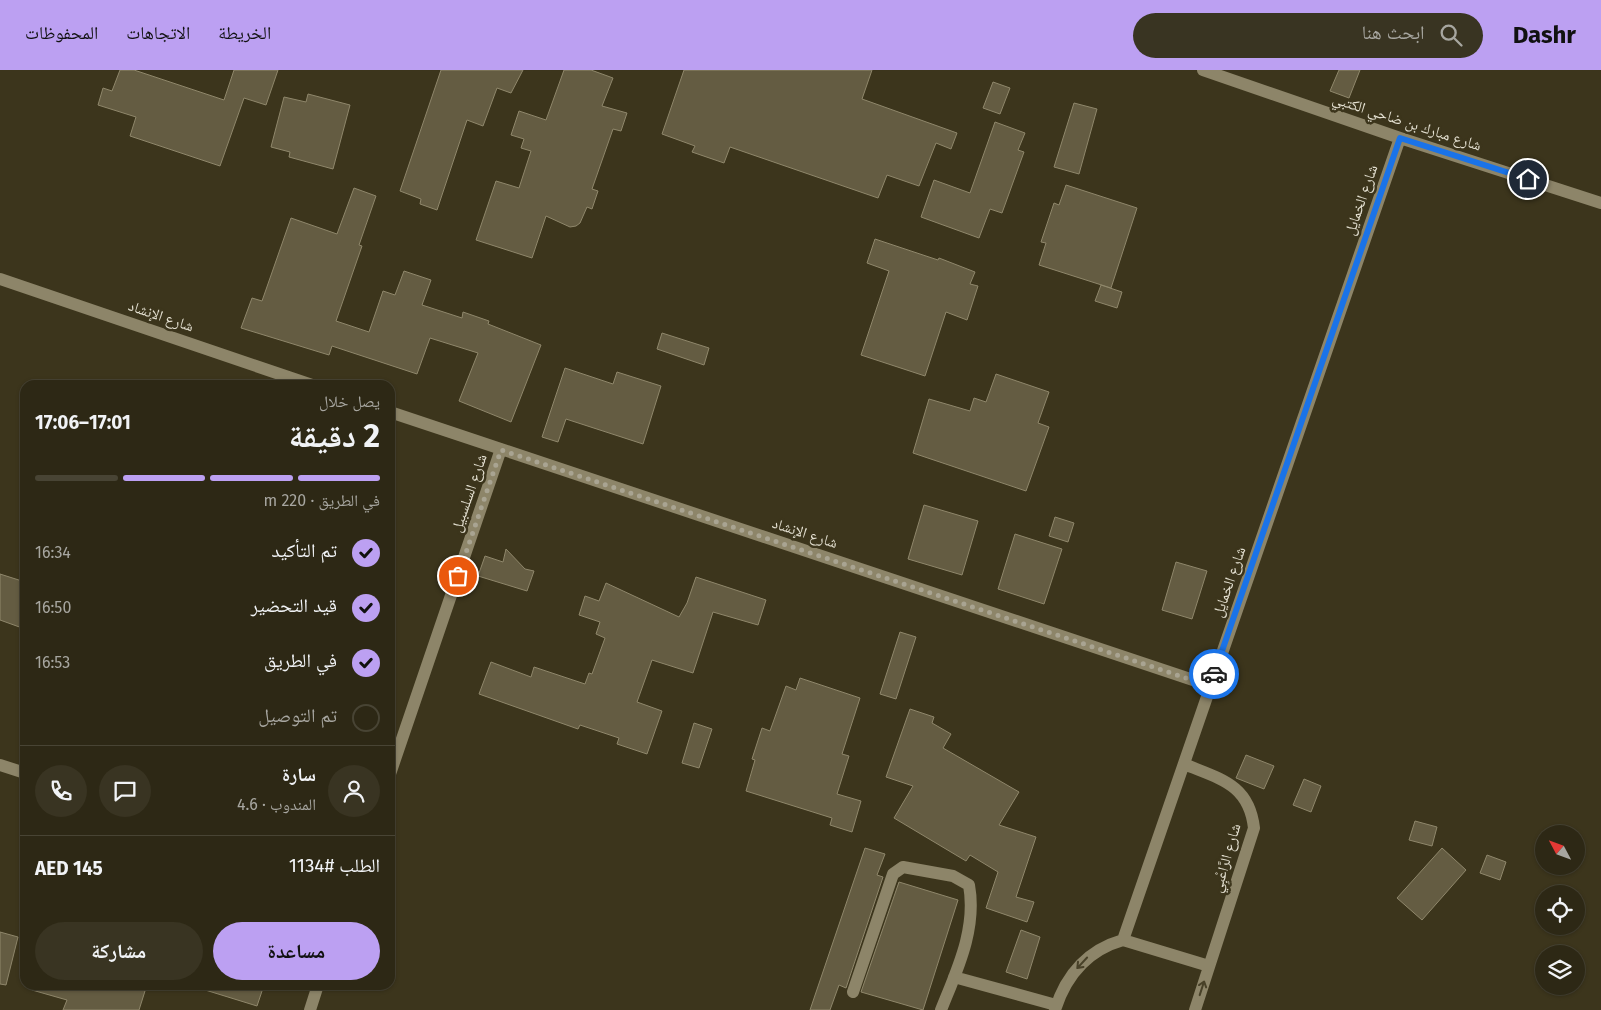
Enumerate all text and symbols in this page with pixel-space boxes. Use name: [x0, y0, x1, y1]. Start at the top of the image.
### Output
search box: [1133, 13, 1483, 58]
text: ابحث هنا: [1362, 21, 1425, 44]
icon: search: [1437, 21, 1465, 49]
text: Dashr: [1513, 21, 1576, 49]
text: المحفوظات: [25, 22, 98, 44]
text: الاتجاهات: [126, 22, 190, 44]
text: الخريطة: [218, 22, 271, 44]
street label: شارع مبارك بن ضاحي الكتبي: [1329, 89, 1484, 157]
pin: [1507, 158, 1549, 200]
street label: شارع الخمايل: [1341, 162, 1382, 238]
icon: home: [1514, 165, 1542, 193]
street label: شارع الإنشاد: [126, 296, 196, 337]
text: يصل خلال: [319, 392, 380, 411]
text: 17:01–17:06: [35, 411, 131, 434]
text: 2 دقيقة: [289, 417, 380, 455]
street label: شارع السلسبيل: [447, 451, 492, 535]
text: في الطريق · 220 m: [263, 491, 380, 510]
street label: شارع الإنشاد: [770, 514, 840, 553]
text: تم التأكيد: [271, 539, 337, 562]
icon: check: [352, 539, 380, 567]
text: 16:34: [35, 543, 71, 562]
street label: شارع الخمايل: [1209, 544, 1250, 620]
pin: [437, 555, 479, 597]
icon: bag: [444, 562, 472, 590]
text: قيد التحضير: [251, 594, 337, 617]
icon: check: [352, 594, 380, 622]
text: 16:50: [35, 598, 71, 617]
text: في الطريق: [264, 649, 337, 672]
icon: check: [352, 649, 380, 677]
courier: [1189, 649, 1239, 699]
text: 16:53: [35, 653, 70, 672]
icon: car: [1200, 660, 1228, 688]
text: تم التوصيل: [258, 704, 337, 727]
text: سارة: [282, 763, 316, 786]
button: phone: [35, 765, 87, 817]
button: chat: [99, 765, 151, 817]
button: person: [328, 765, 380, 817]
text: المندوب · 4.6: [237, 795, 316, 814]
street label: شارع الرَّاعْبِي: [1208, 821, 1247, 895]
north arrow: [1535, 825, 1585, 875]
map controls: [1535, 825, 1585, 995]
text: الطلب #1134: [289, 854, 380, 877]
text: AED 145: [35, 857, 103, 880]
button: locate: [1535, 885, 1585, 935]
button: مشاركة: [35, 922, 203, 980]
button: مساعدة: [213, 922, 380, 980]
button: layers: [1535, 945, 1585, 995]
one-way arrow: [1076, 957, 1088, 970]
one-way arrow: [1197, 981, 1207, 997]

